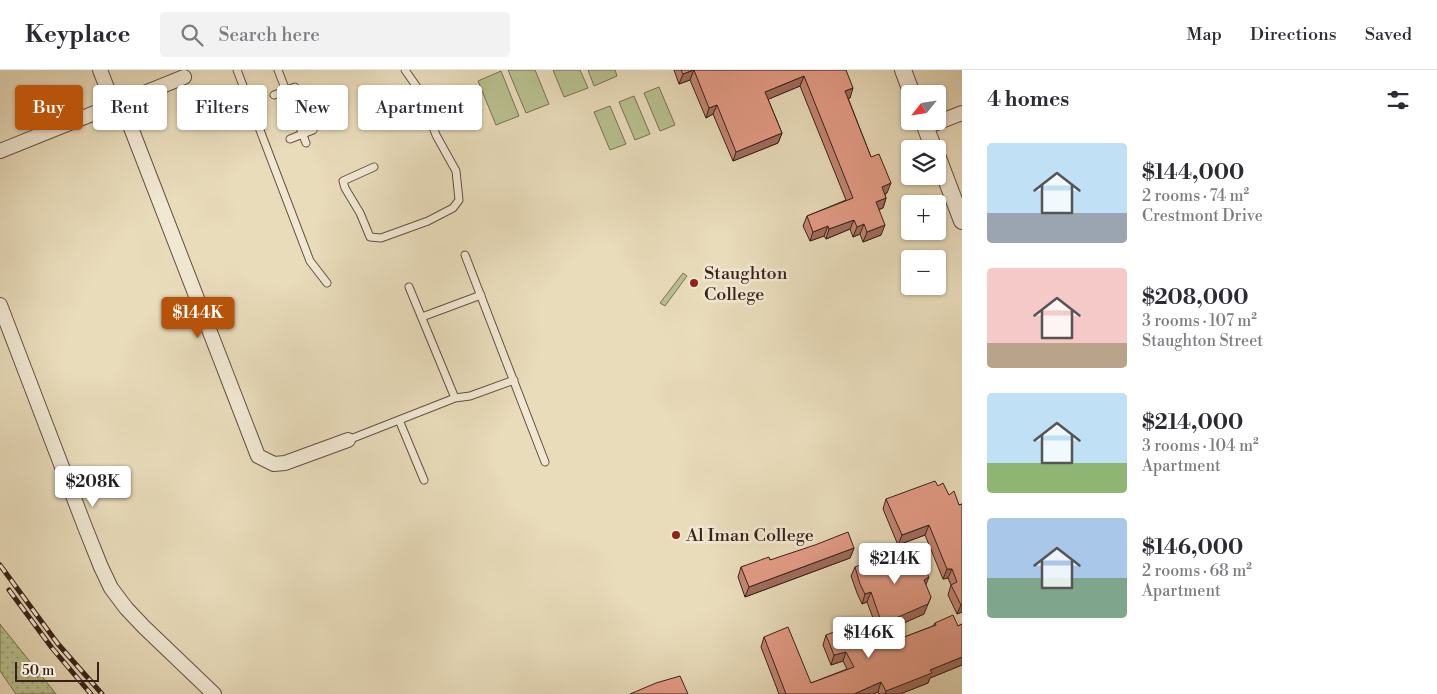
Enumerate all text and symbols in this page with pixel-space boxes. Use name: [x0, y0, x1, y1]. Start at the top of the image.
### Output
search box: [160, 12, 510, 57]
text: Keyplace: [25, 20, 130, 50]
icon: search: [178, 21, 206, 49]
text: Search here: [218, 23, 320, 47]
text: Map: [1186, 23, 1222, 46]
text: Directions: [1250, 23, 1337, 46]
text: Saved: [1365, 23, 1412, 46]
chip: Buy: [15, 85, 83, 130]
chip: Rent: [93, 85, 167, 130]
chip: Filters: [177, 85, 267, 130]
chip: New: [277, 85, 348, 130]
chip: Apartment: [358, 85, 482, 130]
north arrow: [901, 85, 946, 130]
map controls: [901, 85, 946, 295]
icon: filters: [1384, 86, 1412, 114]
text: 4 homes: [987, 87, 1069, 113]
button: layers: [901, 140, 946, 185]
text: $144,000: [1142, 160, 1244, 186]
icon: home: [1027, 163, 1087, 223]
text: 2 rooms · 74 m²: [1142, 186, 1249, 206]
button: +: [901, 195, 946, 240]
text: Crestmont Drive: [1142, 206, 1263, 226]
button: −: [901, 250, 946, 295]
place label: Staughton College: [704, 262, 788, 306]
marker: Staughton College: [688, 277, 700, 289]
text: $208,000: [1142, 285, 1249, 311]
icon: home: [1027, 288, 1087, 348]
pin: $144K: [163, 296, 233, 339]
text: $144K: [172, 303, 224, 323]
text: 3 rooms · 107 m²: [1142, 311, 1257, 331]
text: Staughton Street: [1142, 331, 1263, 351]
text: $214,000: [1142, 410, 1243, 436]
icon: home: [1027, 413, 1087, 473]
text: 3 rooms · 104 m²: [1142, 436, 1259, 456]
text: Apartment: [1142, 456, 1221, 476]
pin: $208K: [58, 466, 128, 508]
text: $208K: [66, 472, 120, 492]
place label: Al Iman College: [685, 524, 814, 547]
marker: Al Iman College: [670, 529, 682, 541]
text: $146,000: [1142, 535, 1243, 561]
icon: home: [1027, 538, 1087, 598]
pin: $214K: [860, 542, 930, 585]
text: $214K: [870, 549, 920, 569]
text: 2 rooms · 68 m²: [1142, 561, 1252, 581]
text: Apartment: [1142, 581, 1221, 601]
pin: $146K: [834, 616, 904, 659]
text: $146K: [844, 623, 894, 643]
scale bar: [15, 659, 99, 682]
text: 50 m: [22, 662, 54, 680]

